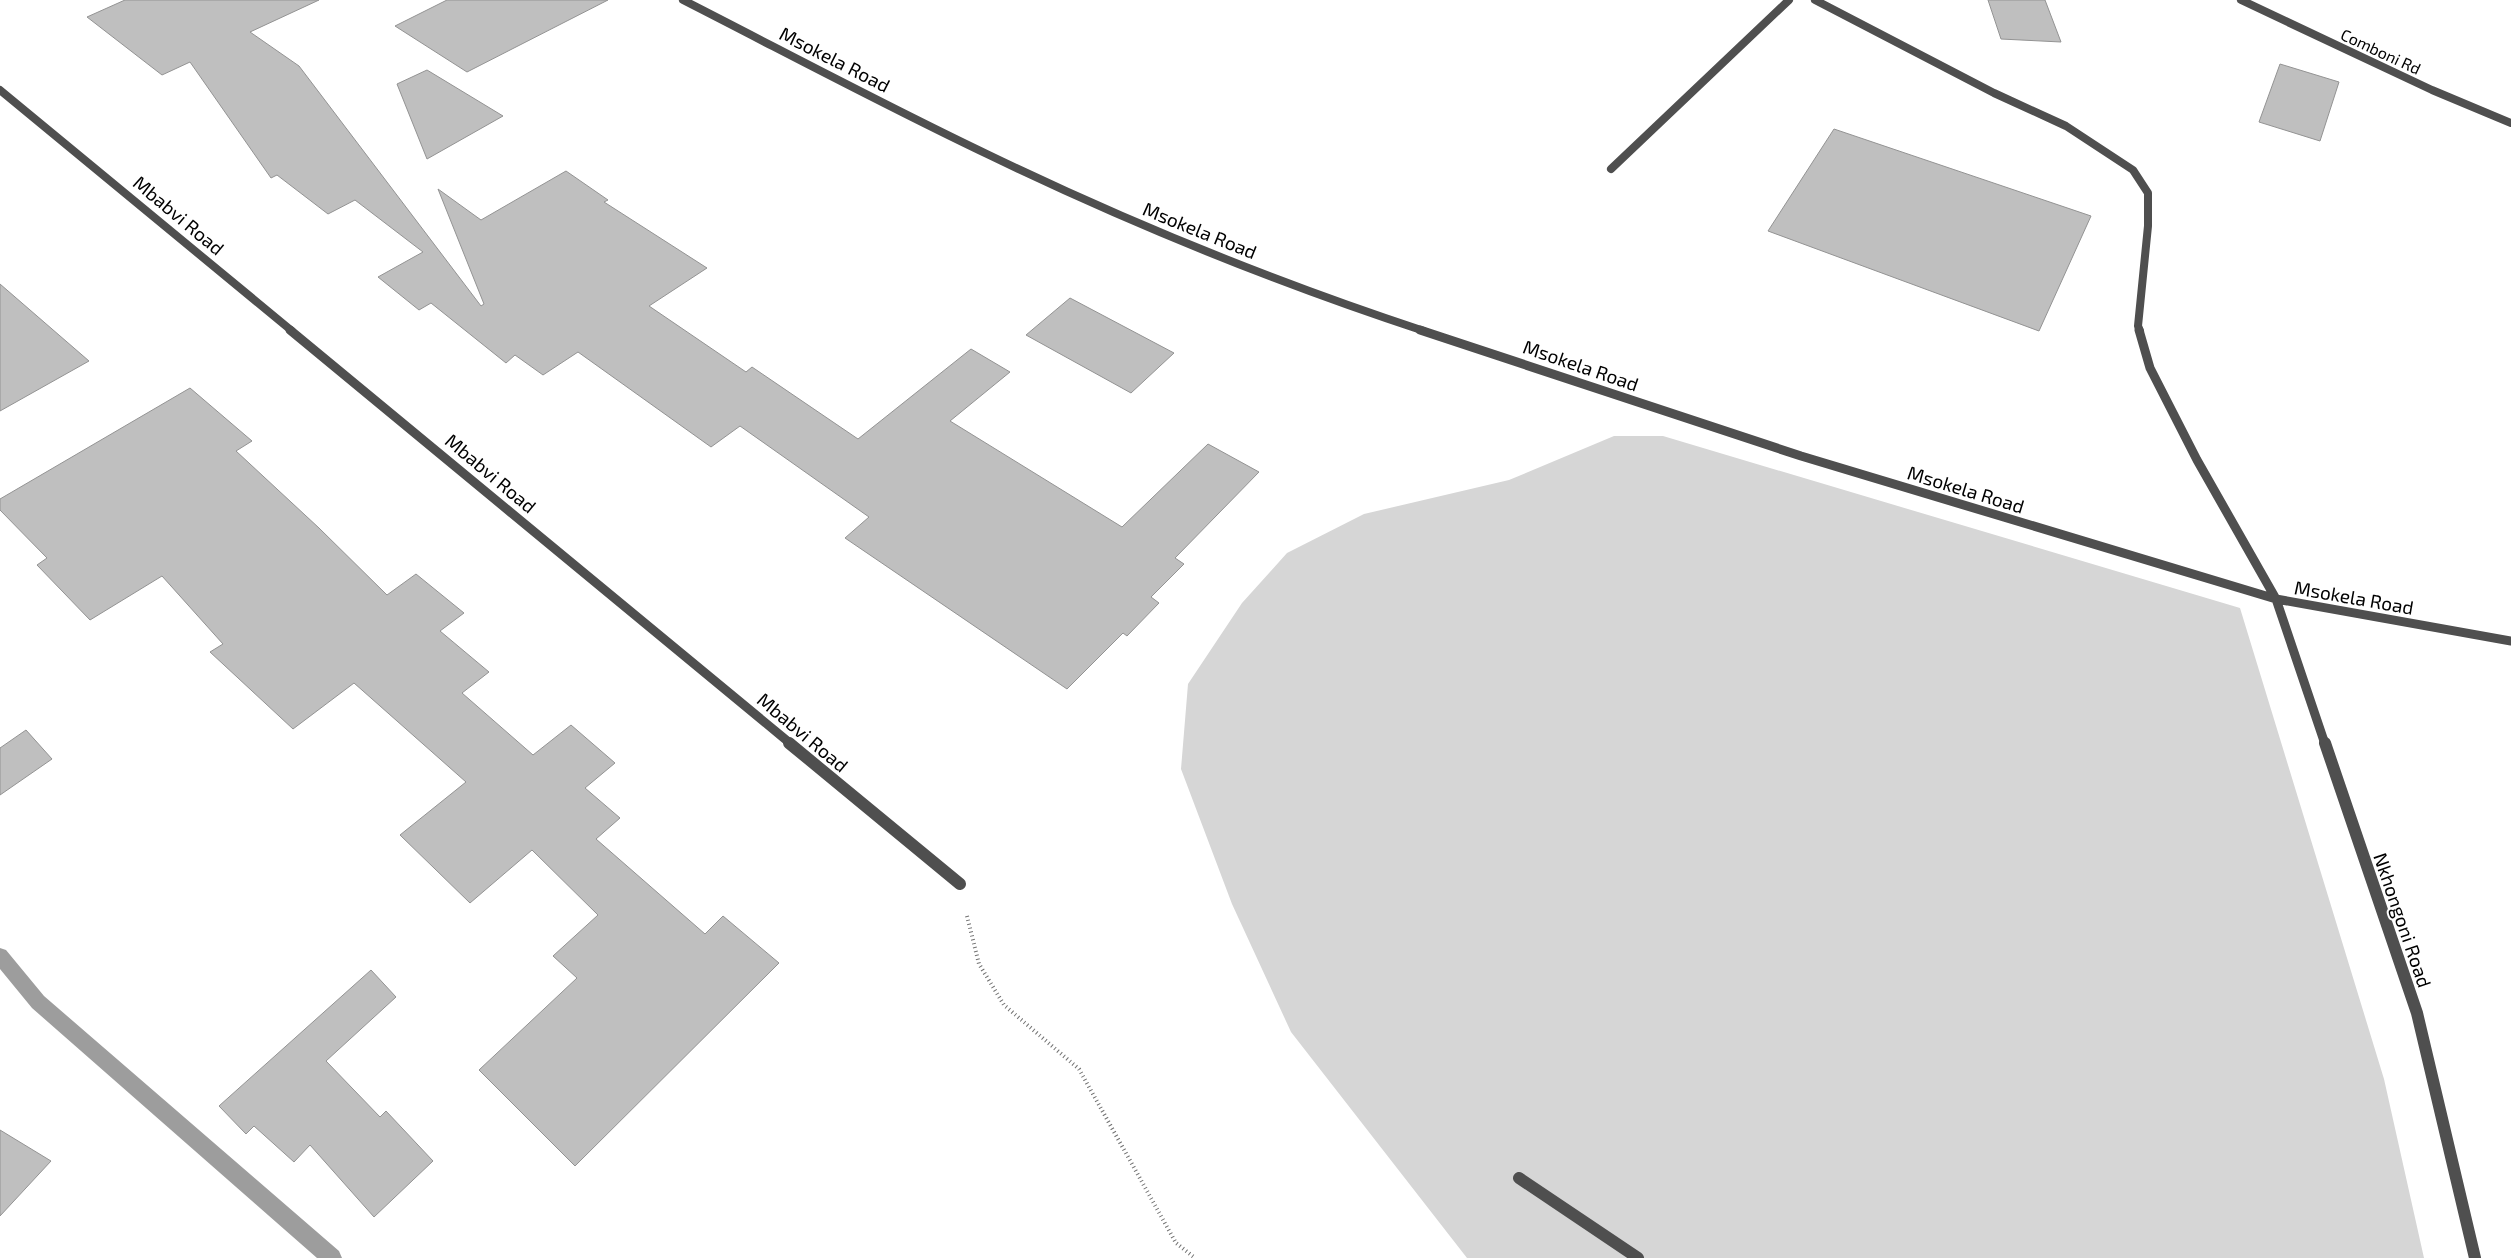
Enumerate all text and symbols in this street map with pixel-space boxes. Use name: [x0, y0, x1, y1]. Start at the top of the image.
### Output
street label: Msokela Road: [776, 21, 894, 97]
street label: Comboni Rd: [2338, 24, 2424, 78]
street label: Mbabvi Road: [129, 170, 229, 260]
street label: Msokela Road: [1140, 197, 1260, 263]
street label: Msokela Road: [1520, 334, 1642, 396]
street label: Mbabvi Road: [441, 428, 541, 518]
street label: Msokela Road: [1905, 460, 2027, 518]
street label: Msokela Road: [2293, 575, 2415, 619]
street label: Mbabvi Road: [753, 687, 853, 777]
street label: Nkhongoni Road: [2369, 850, 2437, 990]

